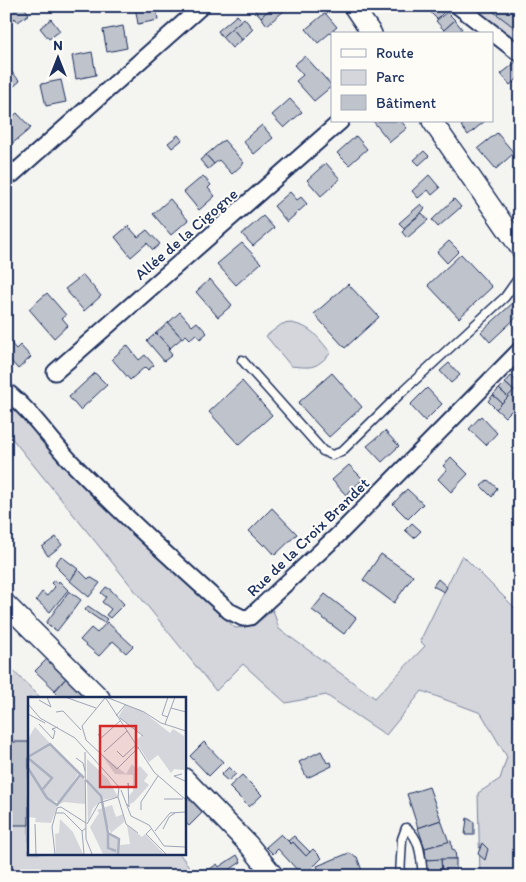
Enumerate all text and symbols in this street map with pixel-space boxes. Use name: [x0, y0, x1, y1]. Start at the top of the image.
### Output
north arrow: [32, 32, 82, 82]
legend: [331, 32, 494, 122]
text: N: [53, 37, 63, 54]
text: Route: [376, 44, 414, 62]
text: Parc: [376, 68, 405, 86]
text: Bâtiment: [376, 94, 437, 112]
street label: Allée de la Cigogne: [131, 184, 242, 284]
street label: Rue de la Croix Brandet: [243, 474, 373, 600]
inset map: [28, 697, 185, 854]

